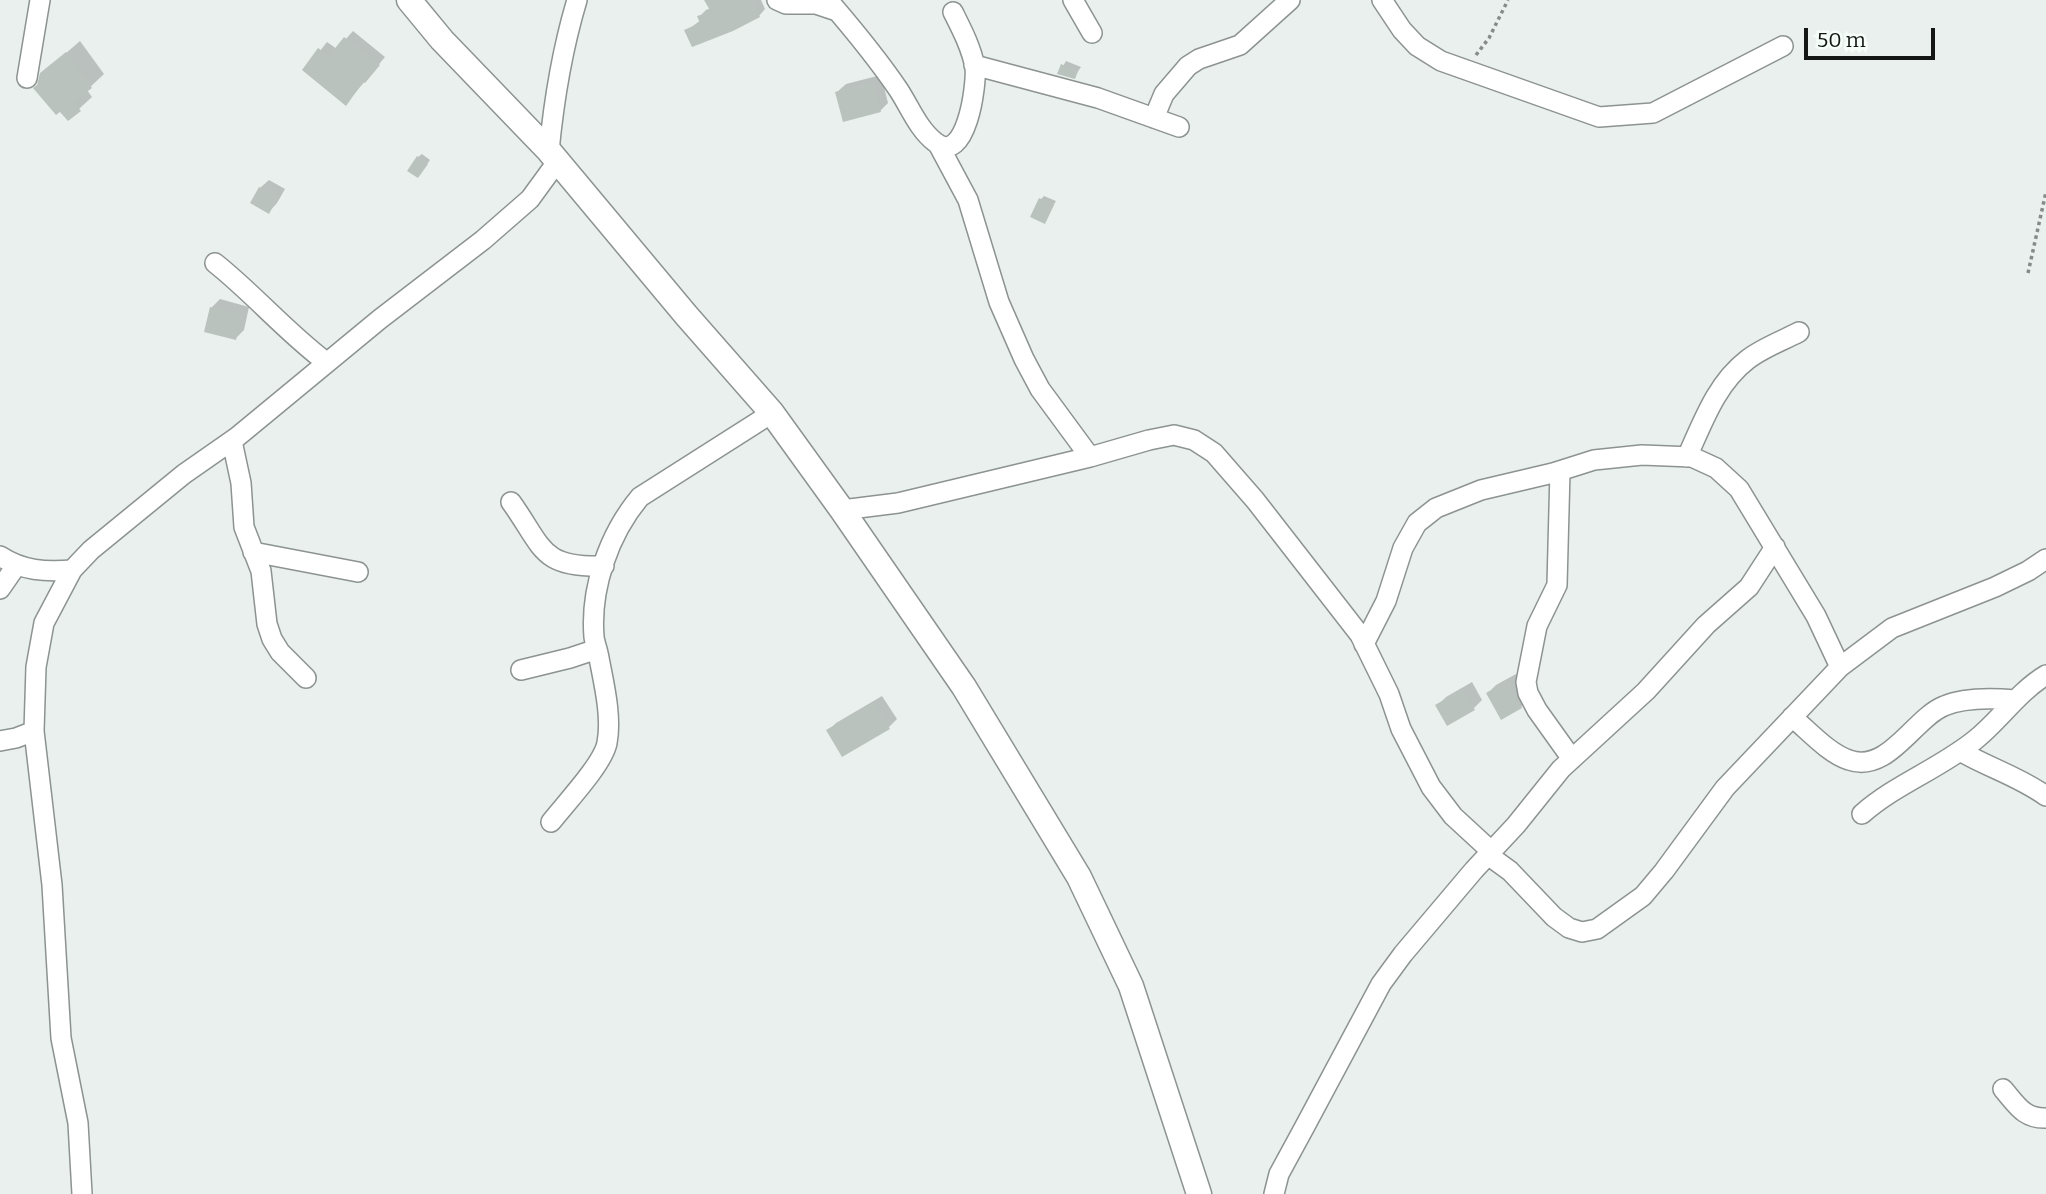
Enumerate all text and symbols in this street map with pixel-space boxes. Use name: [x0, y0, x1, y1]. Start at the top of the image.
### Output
scale bar: [1808, 14, 1939, 58]
text: 50 m: [1817, 27, 1866, 53]

